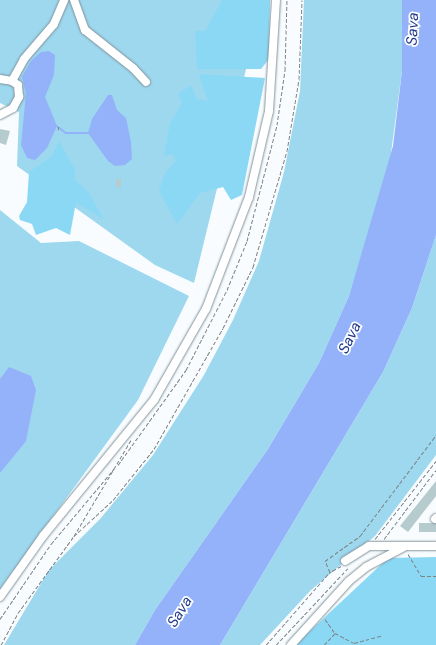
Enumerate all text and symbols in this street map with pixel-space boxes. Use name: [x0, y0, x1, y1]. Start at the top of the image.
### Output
water label: Sava: [403, 12, 423, 46]
water label: Sava: [335, 319, 365, 357]
water label: Sava: [164, 593, 196, 631]

